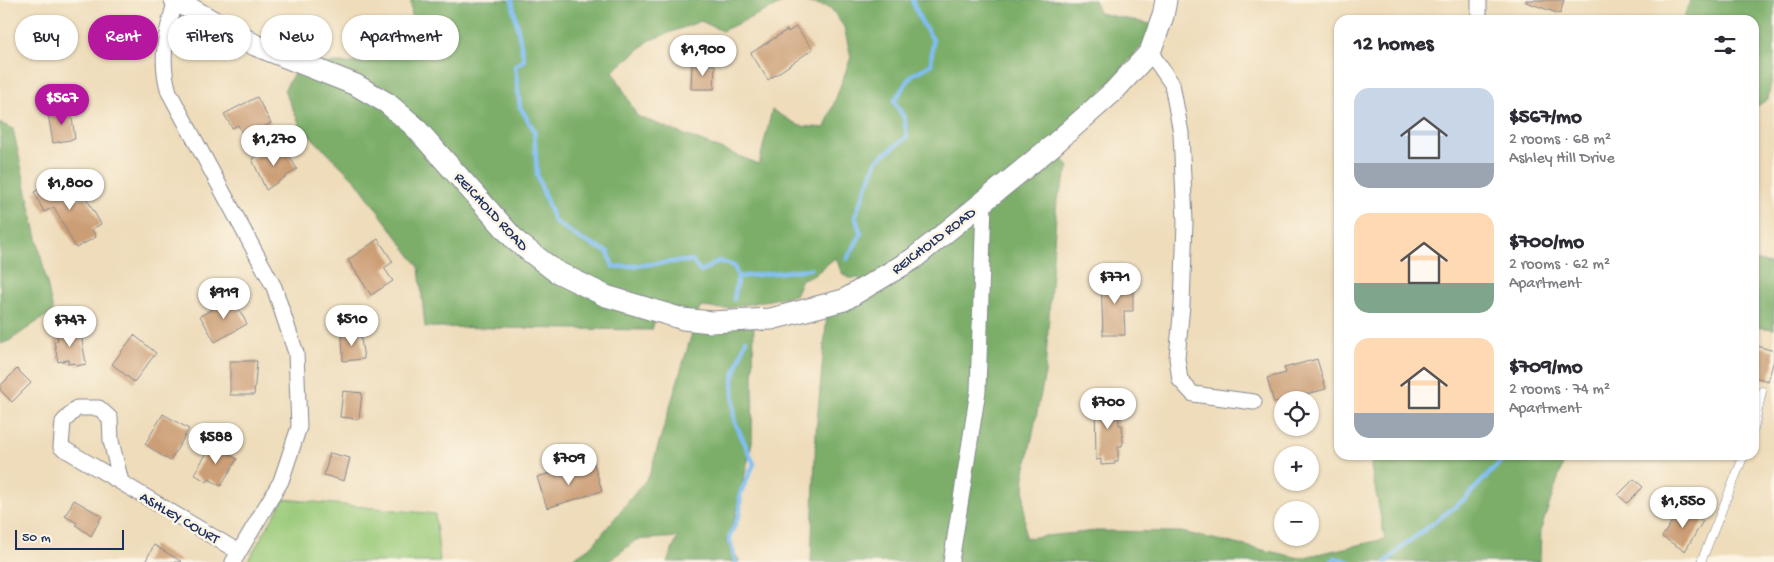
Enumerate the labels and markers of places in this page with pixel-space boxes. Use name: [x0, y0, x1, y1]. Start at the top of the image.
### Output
pin: $1,900: [662, 34, 744, 77]
pin: $567: [32, 84, 92, 126]
pin: $1,270: [233, 124, 315, 167]
pin: $1,800: [29, 168, 111, 211]
pin: $771: [1085, 262, 1145, 305]
pin: $919: [194, 278, 254, 320]
pin: $510: [322, 304, 382, 347]
pin: $747: [40, 306, 100, 348]
pin: $700: [1078, 388, 1138, 430]
pin: $588: [186, 422, 246, 465]
pin: $709: [539, 444, 599, 486]
pin: $1,550: [1642, 486, 1724, 529]

